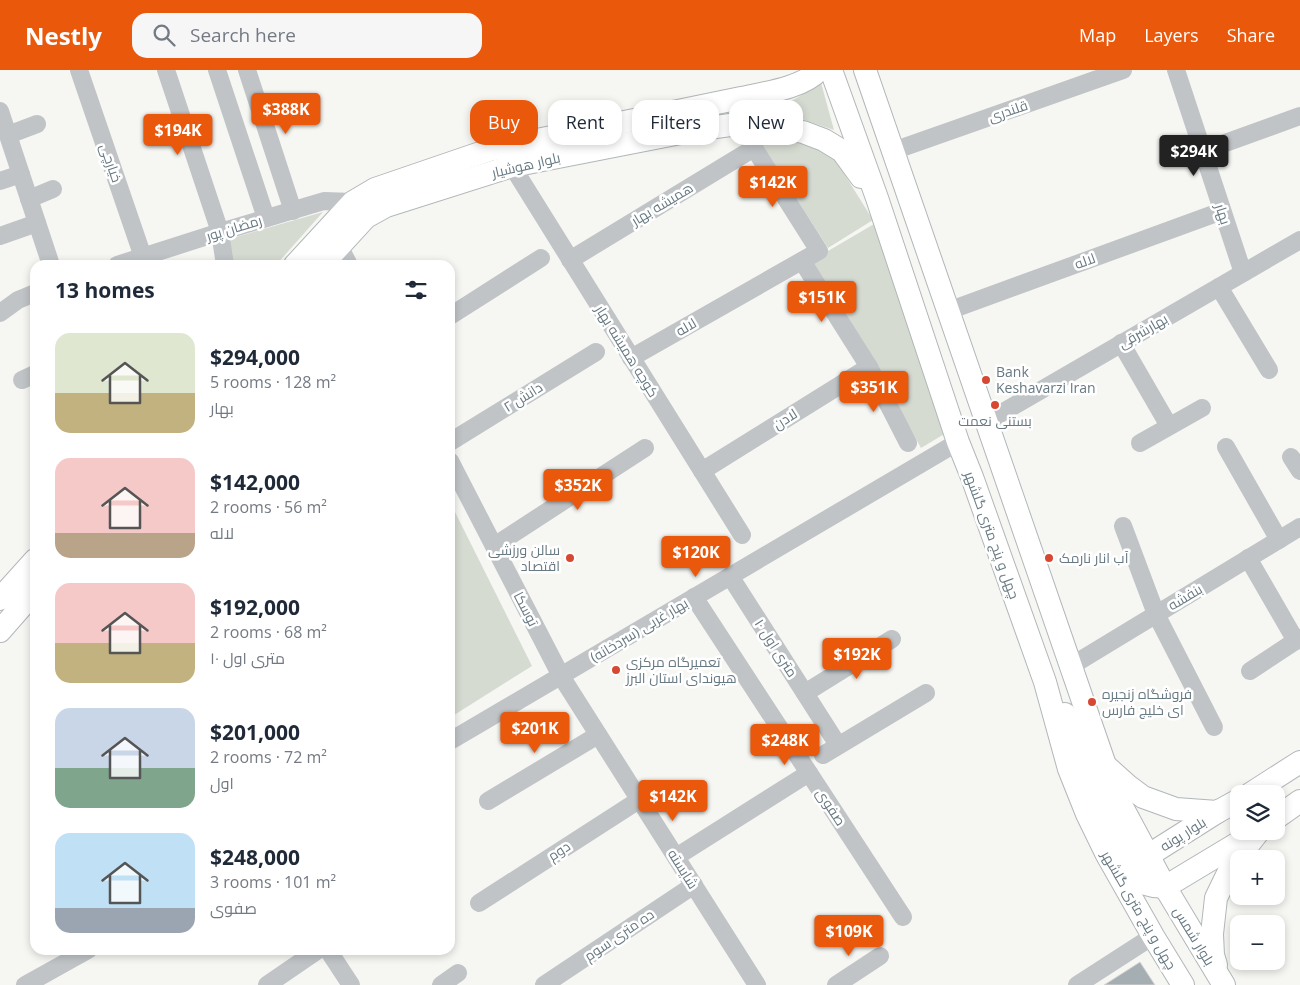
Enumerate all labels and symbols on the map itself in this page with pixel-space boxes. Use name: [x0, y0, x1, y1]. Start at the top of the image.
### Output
pin: $388K: [251, 92, 321, 135]
street label: قلندری: [986, 95, 1030, 126]
pin: $194K: [143, 114, 213, 156]
pin: $294K: [1159, 134, 1229, 177]
street label: خیارچی: [95, 141, 127, 185]
street label: بلوار هوشیار: [489, 147, 562, 182]
pin: $142K: [738, 166, 808, 208]
street label: همیشه بهار: [626, 178, 696, 230]
street label: بهار: [1211, 200, 1236, 227]
street label: رمضان پور: [203, 210, 264, 246]
street label: لاله: [1072, 248, 1098, 273]
pin: $151K: [787, 280, 857, 323]
street label: کوچه همیشه بهار: [590, 300, 663, 401]
street label: بهارشرقی: [1114, 309, 1171, 352]
street label: لاله: [672, 313, 700, 340]
place label: Bank Keshavarzi Iran: [996, 362, 1096, 397]
pin: $351K: [839, 370, 909, 413]
marker: Bank Keshavarzi Iran: [980, 374, 992, 386]
street label: دانش ۲: [500, 377, 546, 416]
marker: بستنی نعمت: [989, 399, 1001, 411]
street label: لادن: [769, 404, 800, 433]
place label: بستنی نعمت: [958, 411, 1032, 430]
street label: چهل و پنج متری گلشهر: [959, 467, 1024, 602]
pin: $352K: [543, 468, 613, 511]
pin: $120K: [661, 536, 731, 578]
place label: سالن ورزشی اقتصاد: [488, 540, 560, 575]
place label: آب انار نارمک: [1059, 548, 1129, 567]
marker: سالن ورزشی اقتصاد: [564, 552, 576, 564]
marker: آب انار نارمک: [1043, 552, 1055, 564]
street label: بنفشه: [1164, 579, 1205, 614]
street label: توسکا: [510, 588, 543, 630]
street label: بهار غربی (سردخانه): [586, 593, 691, 666]
street label: ۱۰ متری اول: [751, 615, 802, 680]
pin: $192K: [822, 638, 892, 680]
place label: تعمیرگاه مرکزی هیوندای استان البرز: [625, 652, 737, 687]
marker: تعمیرگاه مرکزی هیوندای استان البرز: [610, 664, 622, 676]
place label: فروشگاه زنجیره ای خلیج فارس: [1102, 684, 1192, 719]
marker: فروشگاه زنجیره ای خلیج فارس: [1086, 696, 1098, 708]
pin: $201K: [500, 712, 570, 754]
pin: $248K: [750, 724, 820, 766]
pin: $142K: [638, 780, 708, 822]
street label: صفوی: [812, 784, 851, 829]
street label: بلوار پونه: [1156, 812, 1210, 856]
street label: دوم: [544, 836, 574, 866]
street label: شایسته: [664, 845, 703, 892]
street label: چهل و پنج متری گلشهر: [1096, 846, 1181, 973]
street label: بلوار شمس: [1169, 903, 1219, 969]
street label: ده متری سوم: [580, 904, 658, 966]
pin: $109K: [814, 914, 884, 957]

